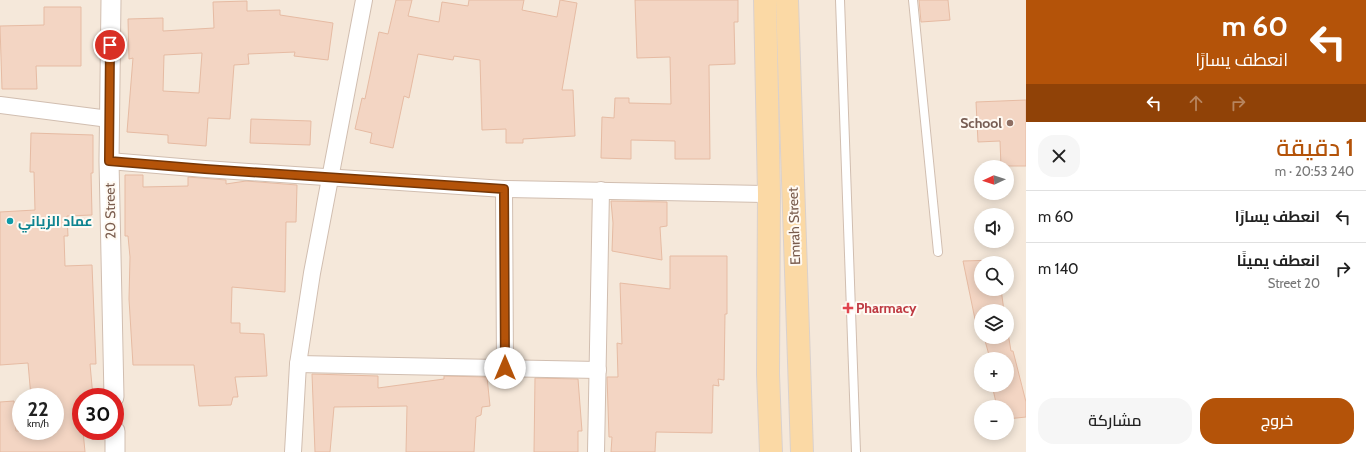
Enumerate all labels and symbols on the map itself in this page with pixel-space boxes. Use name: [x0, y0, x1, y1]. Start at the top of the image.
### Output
pin: [93, 28, 127, 62]
place label: School: [960, 114, 1002, 132]
marker: School: [1005, 118, 1015, 128]
north arrow: [974, 160, 1014, 200]
street label: 20 Street: [101, 182, 119, 239]
street label: Emrah Street: [784, 187, 804, 265]
place label: عماد الزياني: [18, 212, 93, 233]
marker: عماد الزياني: [5, 216, 15, 226]
place label: Pharmacy: [856, 299, 917, 317]
marker: Pharmacy: [843, 303, 853, 313]
position arrow: [484, 347, 526, 389]
speed limit sign: 30: [72, 388, 124, 440]

